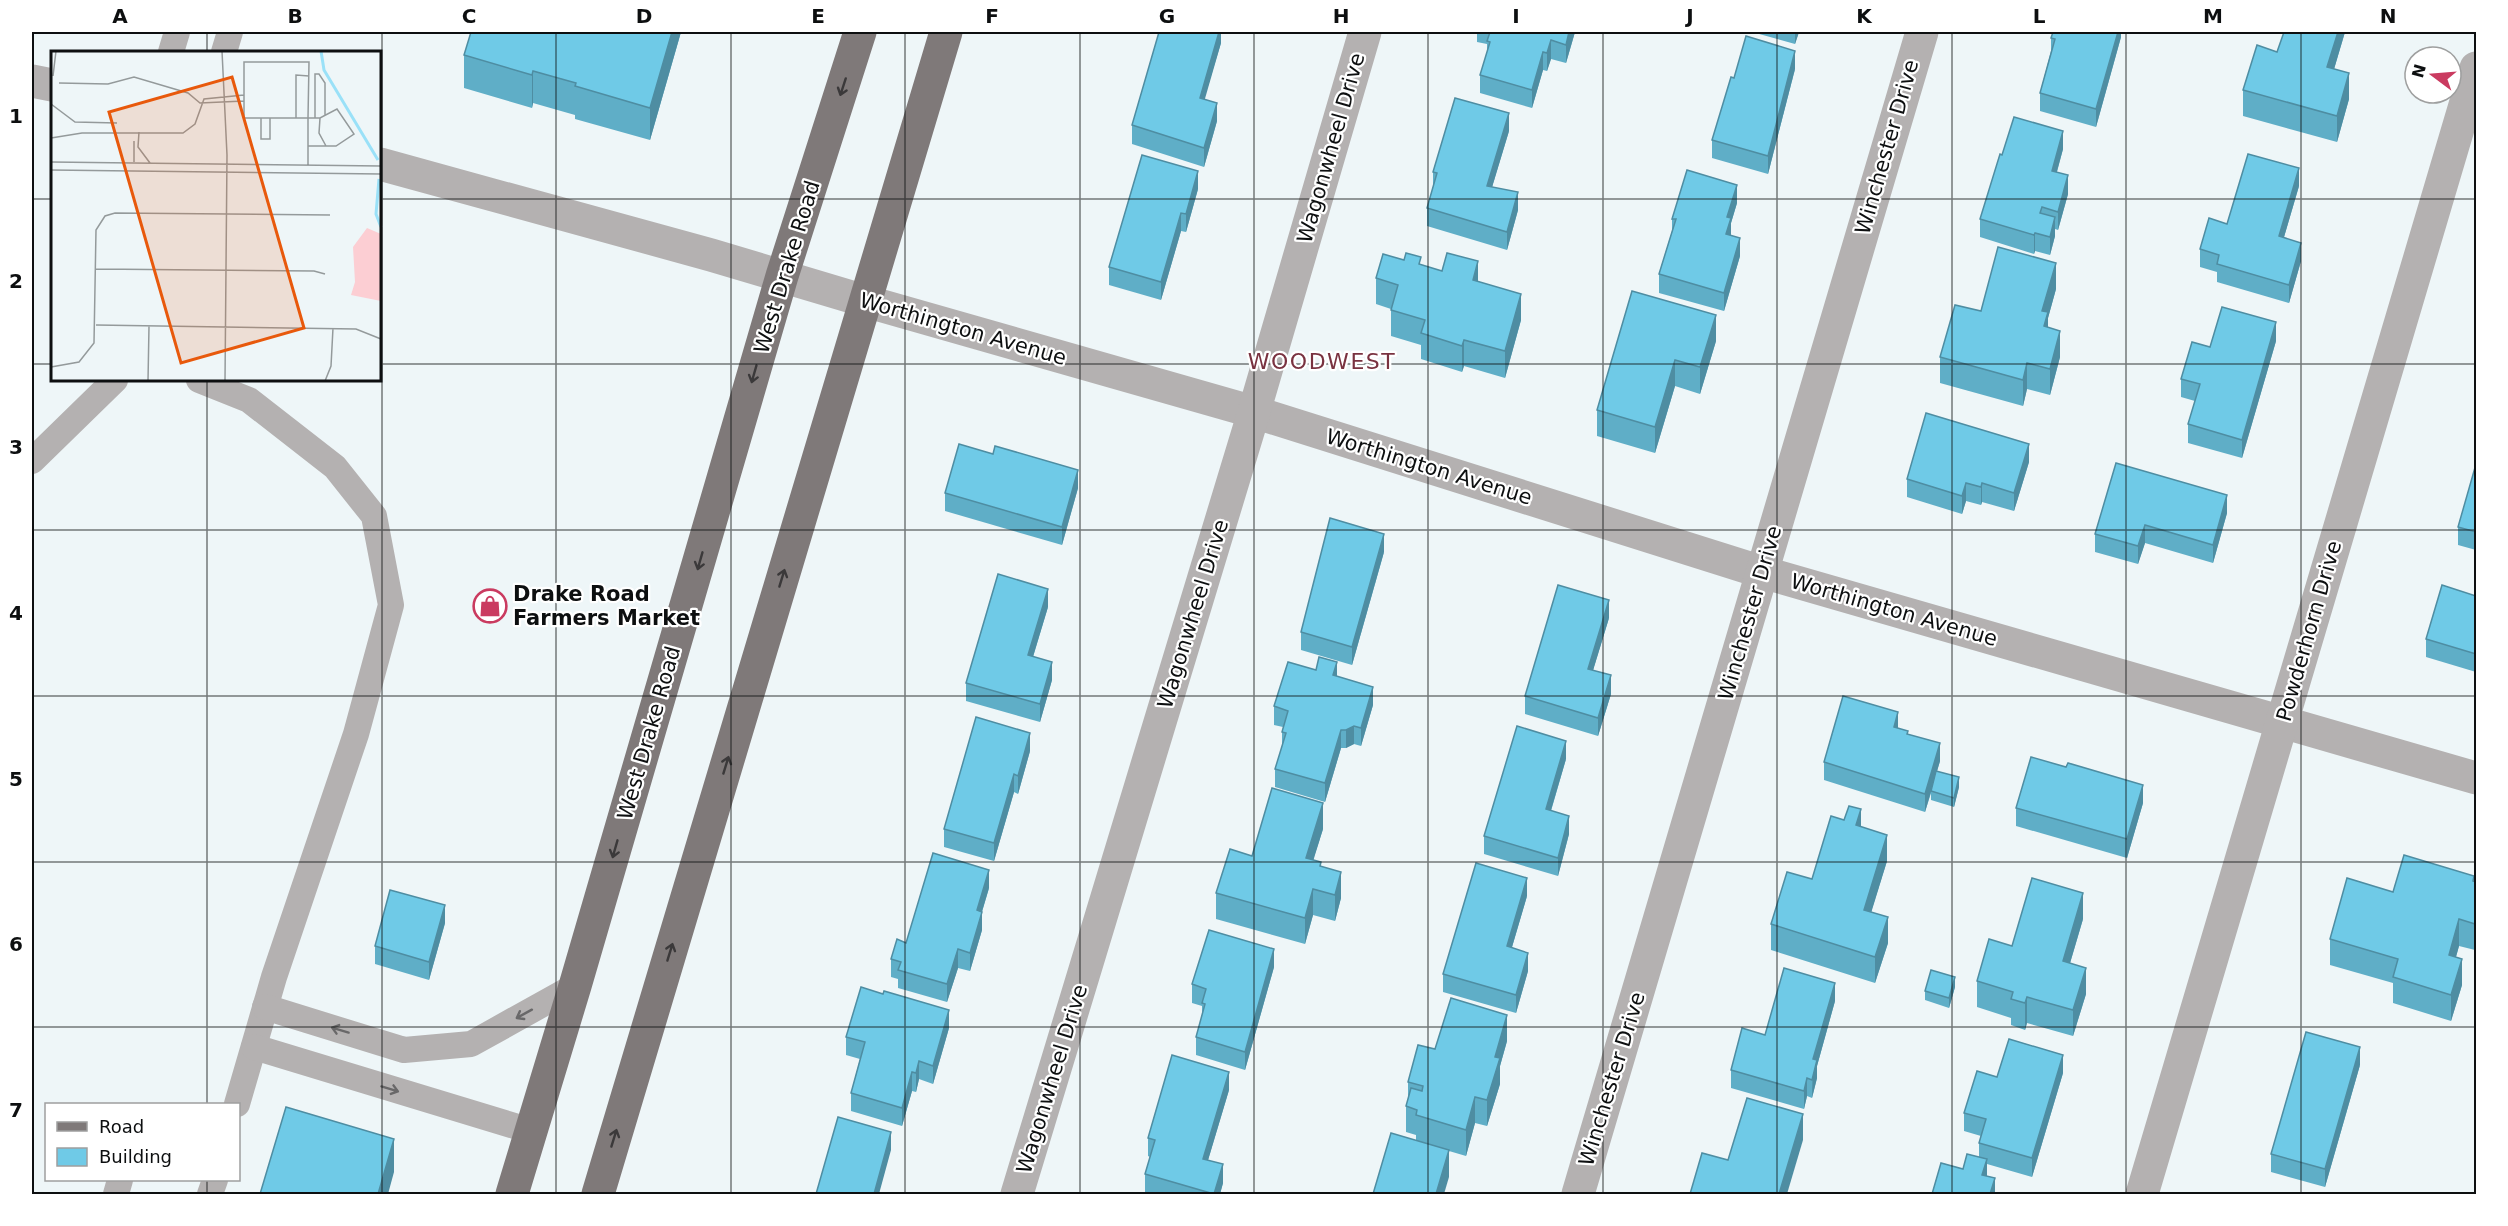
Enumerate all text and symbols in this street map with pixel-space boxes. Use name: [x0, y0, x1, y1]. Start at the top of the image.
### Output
text: A: [112, 4, 128, 28]
text: B: [287, 4, 303, 28]
text: C: [462, 4, 476, 28]
text: D: [636, 4, 652, 28]
text: E: [811, 4, 825, 28]
text: F: [985, 4, 999, 28]
text: G: [1159, 4, 1175, 28]
text: H: [1333, 4, 1349, 28]
text: I: [1512, 4, 1520, 28]
text: J: [1684, 4, 1694, 28]
text: K: [1856, 4, 1873, 28]
text: L: [2033, 4, 2046, 28]
text: M: [2203, 4, 2223, 28]
text: N: [2380, 4, 2396, 28]
north arrow: [2403, 45, 2463, 105]
street label: Wagonwheel Drive: [1292, 50, 1370, 246]
inset map: [51, 51, 381, 381]
street label: Winchester Drive: [1851, 57, 1923, 237]
text: N: [2408, 62, 2430, 80]
one-way arrow: [836, 77, 847, 96]
text: 1: [9, 104, 23, 128]
street label: West Drake Road: [749, 178, 825, 356]
text: 2: [9, 269, 23, 293]
street label: Worthington Avenue: [857, 288, 1069, 370]
district label: WOODWEST: [1248, 349, 1396, 374]
one-way arrow: [748, 364, 759, 383]
street label: Worthington Avenue: [1323, 424, 1535, 510]
text: 3: [9, 435, 23, 459]
street label: Wagonwheel Drive: [1153, 516, 1233, 712]
street label: Winchester Drive: [1714, 523, 1786, 703]
street label: Powderhorn Drive: [2272, 538, 2346, 724]
one-way arrow: [694, 551, 705, 570]
one-way arrow: [777, 569, 788, 588]
street label: Worthington Avenue: [1788, 569, 2000, 651]
place label: Drake Road Farmers Market: [513, 582, 700, 630]
shop icon: Drake Road Farmers Market: [472, 588, 508, 624]
text: 4: [9, 601, 23, 625]
street label: West Drake Road: [613, 643, 685, 823]
one-way arrow: [721, 756, 732, 775]
text: 5: [9, 767, 23, 791]
one-way arrow: [609, 839, 620, 858]
text: 6: [9, 932, 23, 956]
one-way arrow: [665, 943, 676, 962]
street label: Wagonwheel Drive: [1012, 981, 1092, 1177]
street label: Winchester Drive: [1574, 989, 1650, 1169]
one-way arrow: [516, 1009, 533, 1021]
one-way arrow: [331, 1024, 350, 1035]
one-way arrow: [380, 1084, 399, 1095]
text: 7: [9, 1098, 23, 1122]
legend: [45, 1103, 240, 1181]
text: Road: [99, 1116, 144, 1137]
one-way arrow: [609, 1129, 620, 1148]
text: Building: [99, 1146, 172, 1167]

